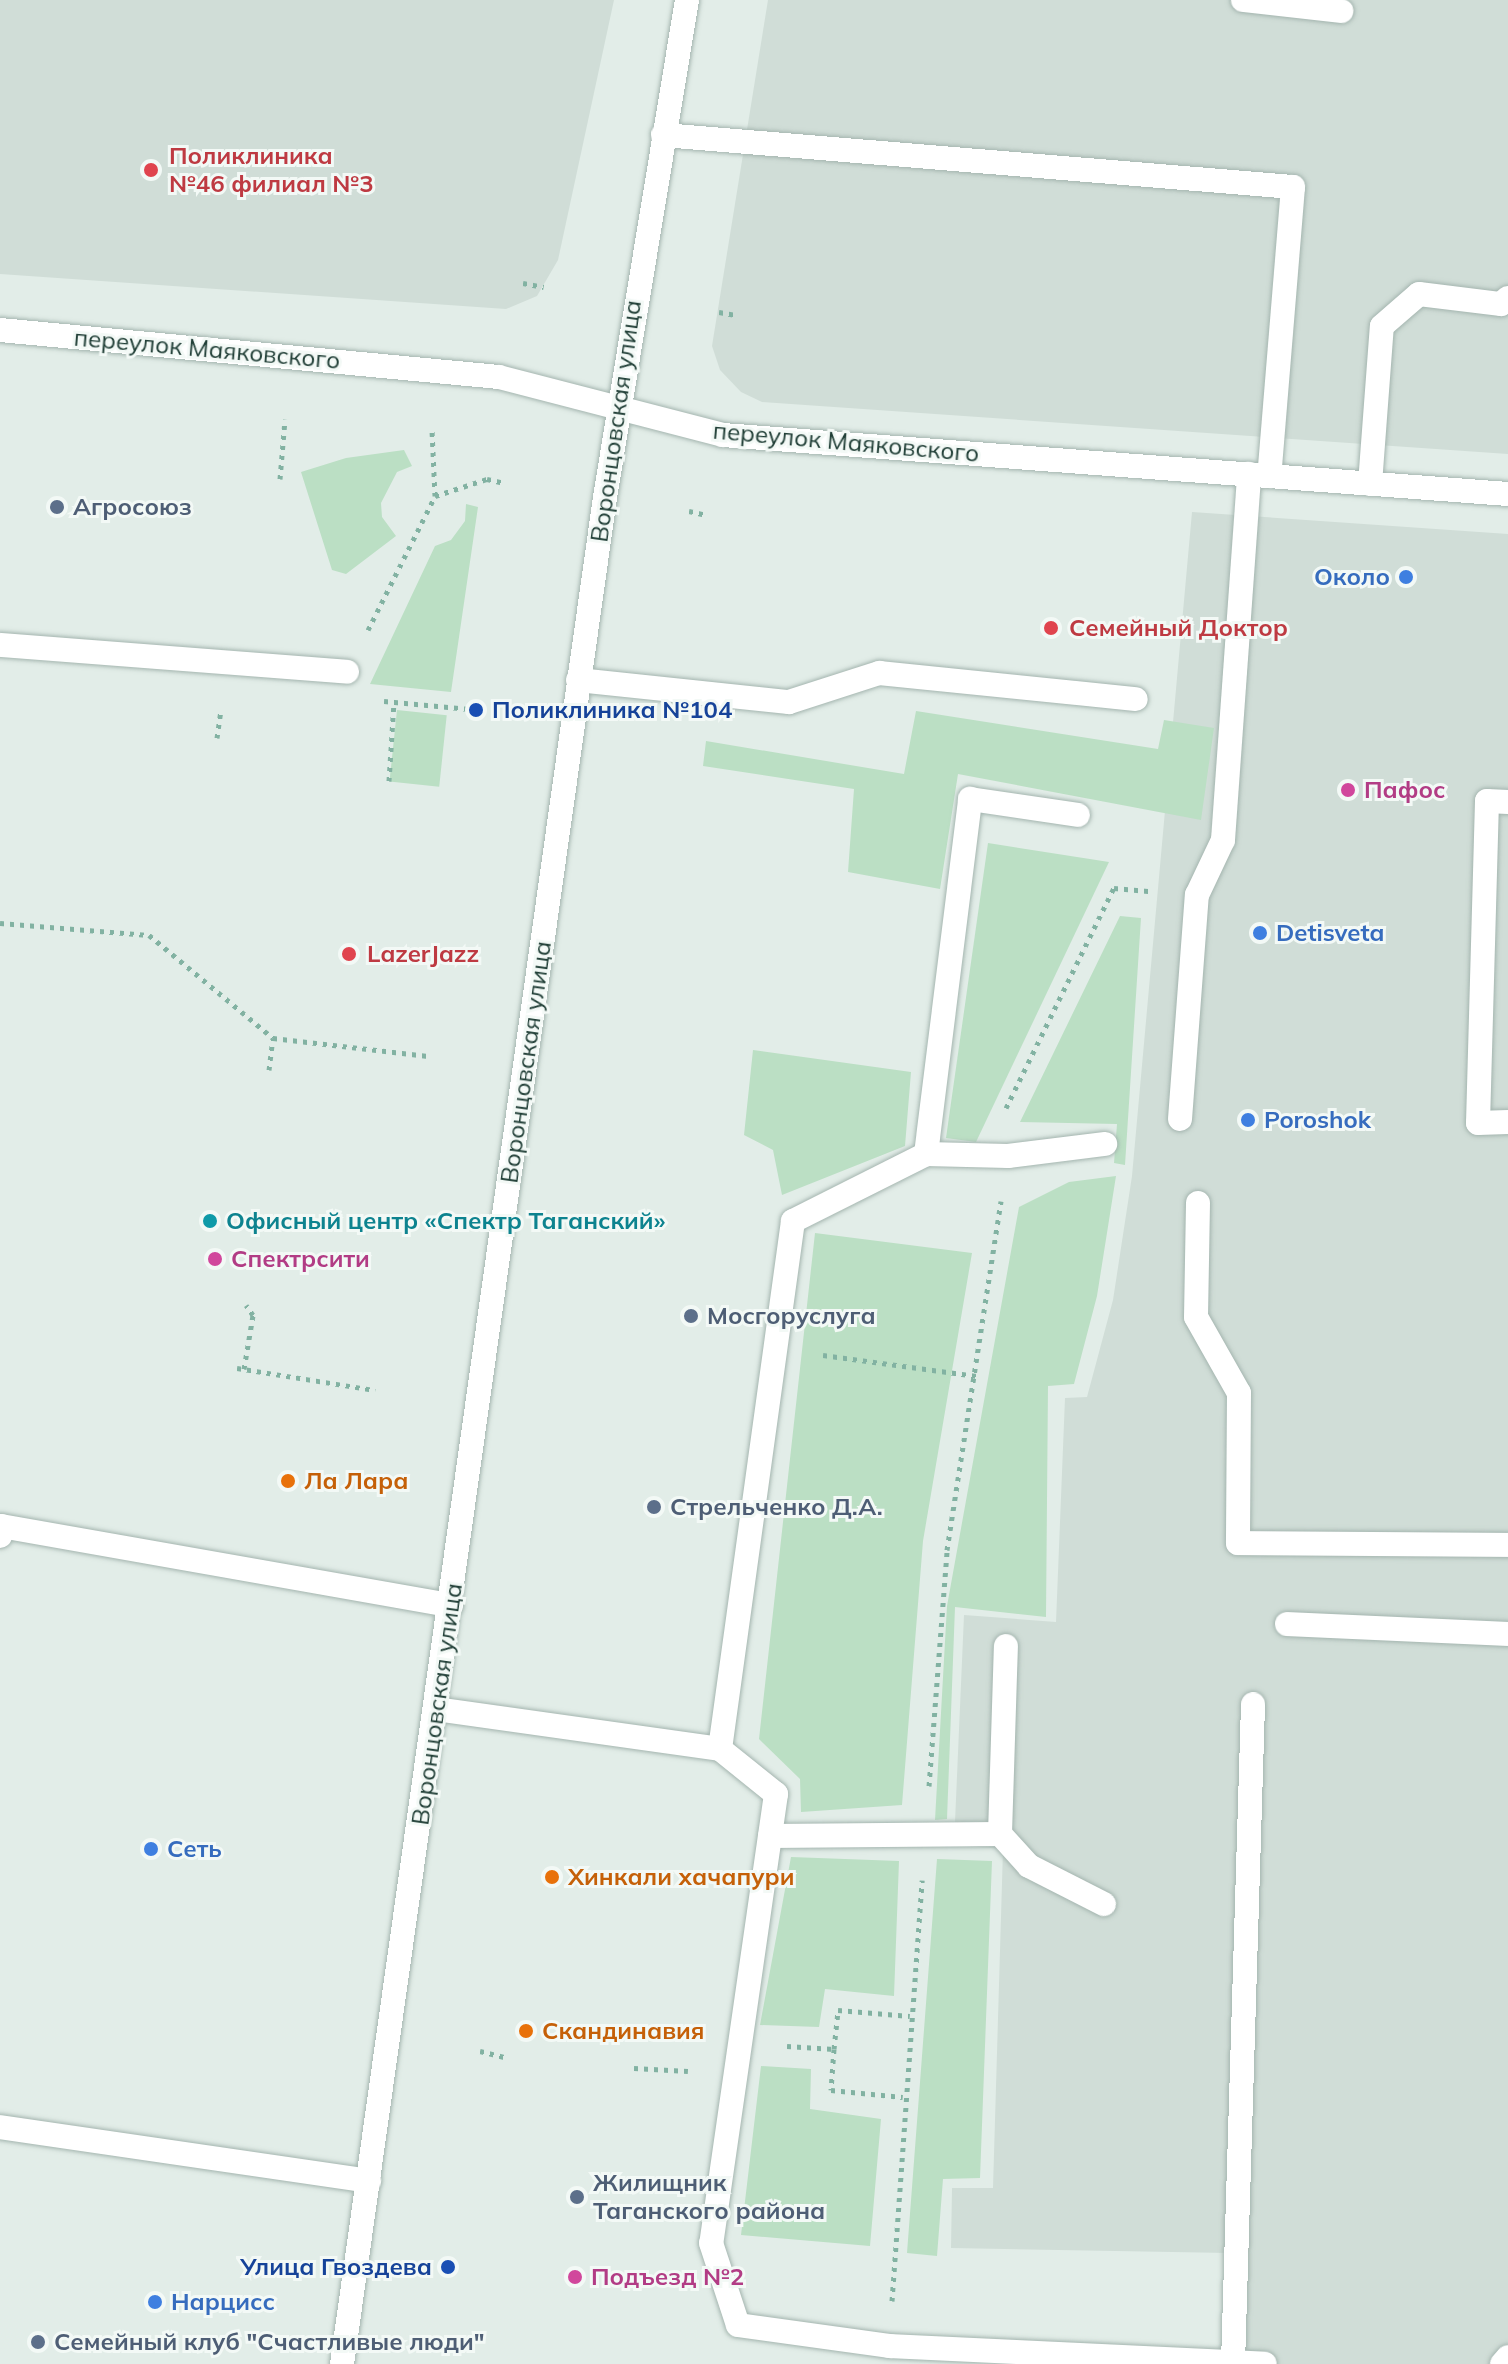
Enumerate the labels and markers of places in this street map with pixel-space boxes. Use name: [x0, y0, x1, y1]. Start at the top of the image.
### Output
place label: Поликлиника №46 филиал №3: [169, 142, 374, 198]
marker: Поликлиника №46 филиал №3: [140, 159, 162, 181]
place label: Агросоюз: [73, 493, 192, 521]
marker: Агросоюз: [48, 498, 66, 516]
place label: Около: [1314, 563, 1390, 591]
marker: Около: [1397, 568, 1415, 586]
place label: Семейный Доктор: [1069, 614, 1288, 642]
marker: Семейный Доктор: [1040, 617, 1062, 639]
place label: Поликлиника №104: [492, 696, 732, 724]
marker: Поликлиника №104: [467, 701, 485, 719]
place label: Пафос: [1364, 776, 1445, 804]
marker: Пафос: [1339, 781, 1357, 799]
place label: Detisveta: [1276, 919, 1384, 947]
marker: Detisveta: [1251, 924, 1269, 942]
place label: LazerJazz: [367, 940, 479, 968]
marker: LazerJazz: [338, 943, 360, 965]
place label: Poroshok: [1264, 1106, 1371, 1134]
marker: Poroshok: [1239, 1111, 1257, 1129]
place label: Офисный центр «Спектр Таганский»: [226, 1207, 666, 1235]
marker: Офисный центр «Спектр Таганский»: [201, 1212, 219, 1230]
place label: Спектрсити: [231, 1245, 370, 1273]
marker: Спектрсити: [206, 1250, 224, 1268]
place label: Мосгоруслуга: [707, 1302, 876, 1330]
marker: Мосгоруслуга: [682, 1307, 700, 1325]
place label: Ла Лара: [304, 1467, 408, 1495]
marker: Ла Лара: [279, 1472, 297, 1490]
place label: Стрельченко Д.А.: [670, 1493, 883, 1521]
marker: Стрельченко Д.А.: [645, 1498, 663, 1516]
place label: Сеть: [167, 1835, 222, 1863]
marker: Сеть: [142, 1840, 160, 1858]
place label: Хинкали хачапури: [568, 1863, 794, 1891]
marker: Хинкали хачапури: [543, 1868, 561, 1886]
place label: Скандинавия: [542, 2017, 705, 2045]
marker: Скандинавия: [517, 2022, 535, 2040]
place label: Жилищник Таганского района: [593, 2169, 825, 2225]
marker: Жилищник Таганского района: [568, 2188, 586, 2206]
place label: Улица Гвоздева: [240, 2253, 432, 2281]
marker: Улица Гвоздева: [439, 2258, 457, 2276]
place label: Подъезд №2: [591, 2263, 744, 2291]
marker: Подъезд №2: [566, 2268, 584, 2286]
place label: Нарцисс: [171, 2288, 275, 2316]
marker: Нарцисс: [146, 2293, 164, 2311]
place label: Семейный клуб "Счастливые люди": [54, 2328, 485, 2356]
marker: Семейный клуб "Счастливые люди": [29, 2333, 47, 2351]

